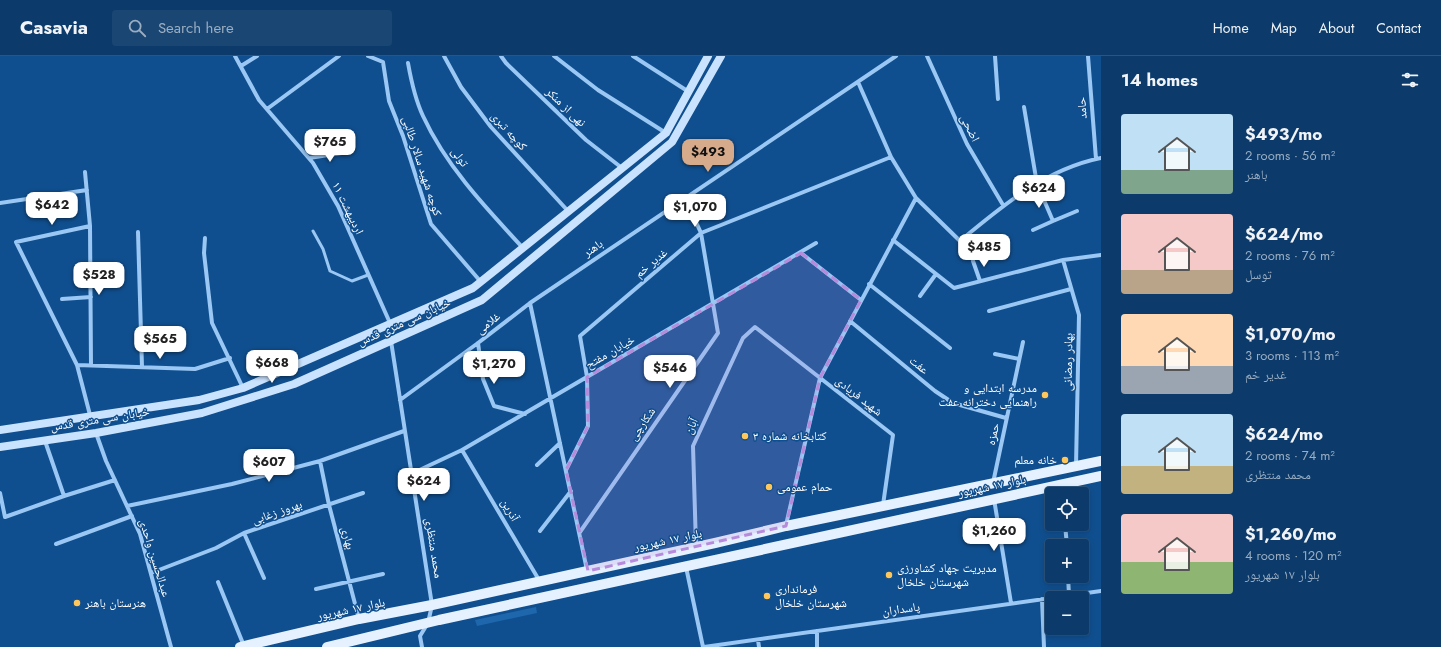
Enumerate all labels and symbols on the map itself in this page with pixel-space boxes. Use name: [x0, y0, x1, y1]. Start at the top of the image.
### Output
street label: نهی از منکر: [541, 82, 590, 131]
street label: حامد: [1072, 96, 1092, 120]
street label: کوچه تبری: [487, 107, 531, 155]
street label: اضحی: [956, 111, 985, 145]
street label: کوچه شهید سالار طالبی: [397, 114, 447, 218]
pin: $765: [306, 129, 354, 163]
pin: $493: [684, 139, 732, 173]
street label: تولی: [447, 143, 474, 171]
pin: $624: [1015, 175, 1063, 209]
street label: ۱۱ اردیبهشت: [327, 179, 369, 238]
pin: $642: [28, 192, 76, 226]
pin: $1,070: [662, 194, 728, 228]
pin: $485: [960, 234, 1008, 268]
street label: باهنر: [579, 235, 607, 262]
street label: غدیر خم: [631, 244, 671, 282]
pin: $528: [75, 262, 123, 296]
street label: خیابان سی متری قدس: [355, 293, 454, 351]
street label: غلامی: [472, 308, 504, 338]
pin: $565: [136, 326, 184, 360]
street label: خیابان مفتح: [582, 330, 638, 373]
street label: بهادر رمضانی: [1058, 333, 1078, 391]
pin: $668: [248, 350, 296, 384]
pin: $1,270: [461, 351, 527, 385]
street label: عفت: [905, 352, 933, 378]
pin: $546: [646, 355, 694, 389]
street label: شهید فریادی: [832, 372, 886, 420]
place label: مدرسه ابتدایی و راهنمایی دخترانه عفت: [939, 379, 1037, 411]
marker: مدرسه ابتدایی و راهنمایی دخترانه عفت: [1040, 390, 1050, 400]
street label: خیابان سی متری قدس: [49, 402, 151, 436]
street label: شکارچی: [624, 404, 660, 444]
street label: آبان: [679, 414, 703, 437]
street label: حمزه: [982, 421, 1004, 447]
place label: کتابخانه شماره ۳: [753, 427, 826, 445]
marker: کتابخانه شماره ۳: [740, 431, 750, 441]
pin: $607: [245, 449, 293, 483]
place label: خانه معلم: [1014, 451, 1057, 469]
marker: خانه معلم: [1060, 455, 1070, 465]
pin: $624: [400, 468, 448, 502]
street label: بلوار ١٧ شهریور: [955, 470, 1028, 502]
place label: حمام عمومی: [777, 478, 833, 496]
marker: حمام عمومی: [764, 482, 774, 492]
street label: بهروز زغابی: [250, 495, 304, 529]
street label: آذرین: [496, 495, 524, 526]
street label: عبدالحسین واحدی: [135, 517, 175, 599]
street label: محمد منتظری: [420, 517, 448, 579]
pin: $1,260: [961, 518, 1027, 552]
street label: بلوار ١٧ شهریور: [631, 524, 704, 556]
street label: بهاری: [336, 525, 360, 551]
place label: مدیریت جهاد کشاورزی شهرستان خلخال: [897, 559, 997, 591]
marker: مدیریت جهاد کشاورزی شهرستان خلخال: [884, 570, 894, 580]
place label: فرمانداری شهرستان خلخال: [775, 580, 847, 612]
marker: فرمانداری شهرستان خلخال: [762, 591, 772, 601]
street label: بلوار ١٧ شهریور: [314, 593, 387, 625]
place label: هنرستان باهنر: [84, 594, 146, 612]
street label: پاسداران: [881, 597, 922, 621]
marker: هنرستان باهنر: [72, 598, 82, 608]

